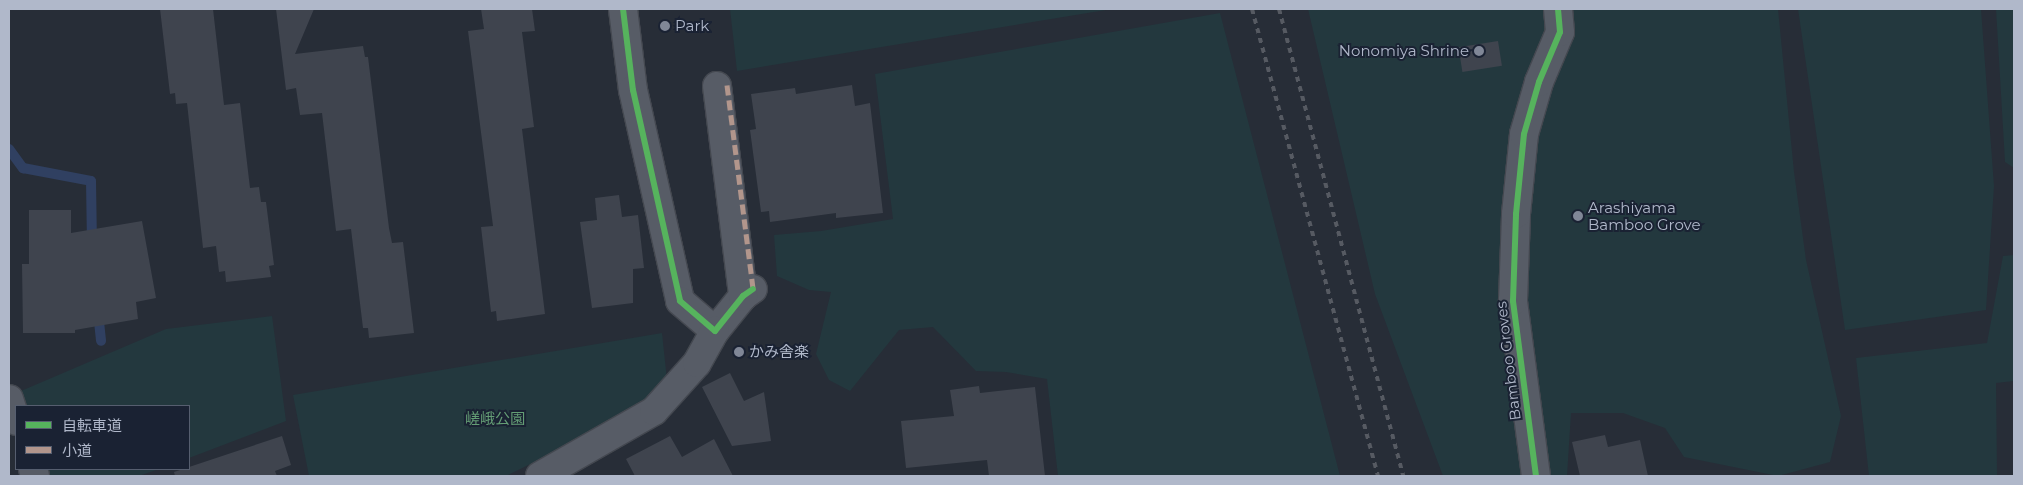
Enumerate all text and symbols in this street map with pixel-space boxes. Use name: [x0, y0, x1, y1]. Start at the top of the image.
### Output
place label: Park: [675, 17, 709, 35]
marker: Park: [659, 20, 671, 32]
place label: Nonomiya Shrine: [1339, 42, 1469, 60]
marker: Nonomiya Shrine: [1473, 45, 1485, 57]
place label: Arashiyama Bamboo Grove: [1588, 198, 1701, 233]
marker: Arashiyama Bamboo Grove: [1572, 210, 1584, 222]
street label: Bamboo Groves: [1492, 300, 1524, 422]
place label: かみ舎楽: [749, 343, 809, 361]
marker: かみ舎楽: [733, 346, 745, 358]
legend: [15, 405, 190, 470]
park label: 嵯峨公園: [465, 410, 525, 428]
text: 自転車道: [62, 416, 122, 435]
text: 小道: [62, 441, 92, 460]

